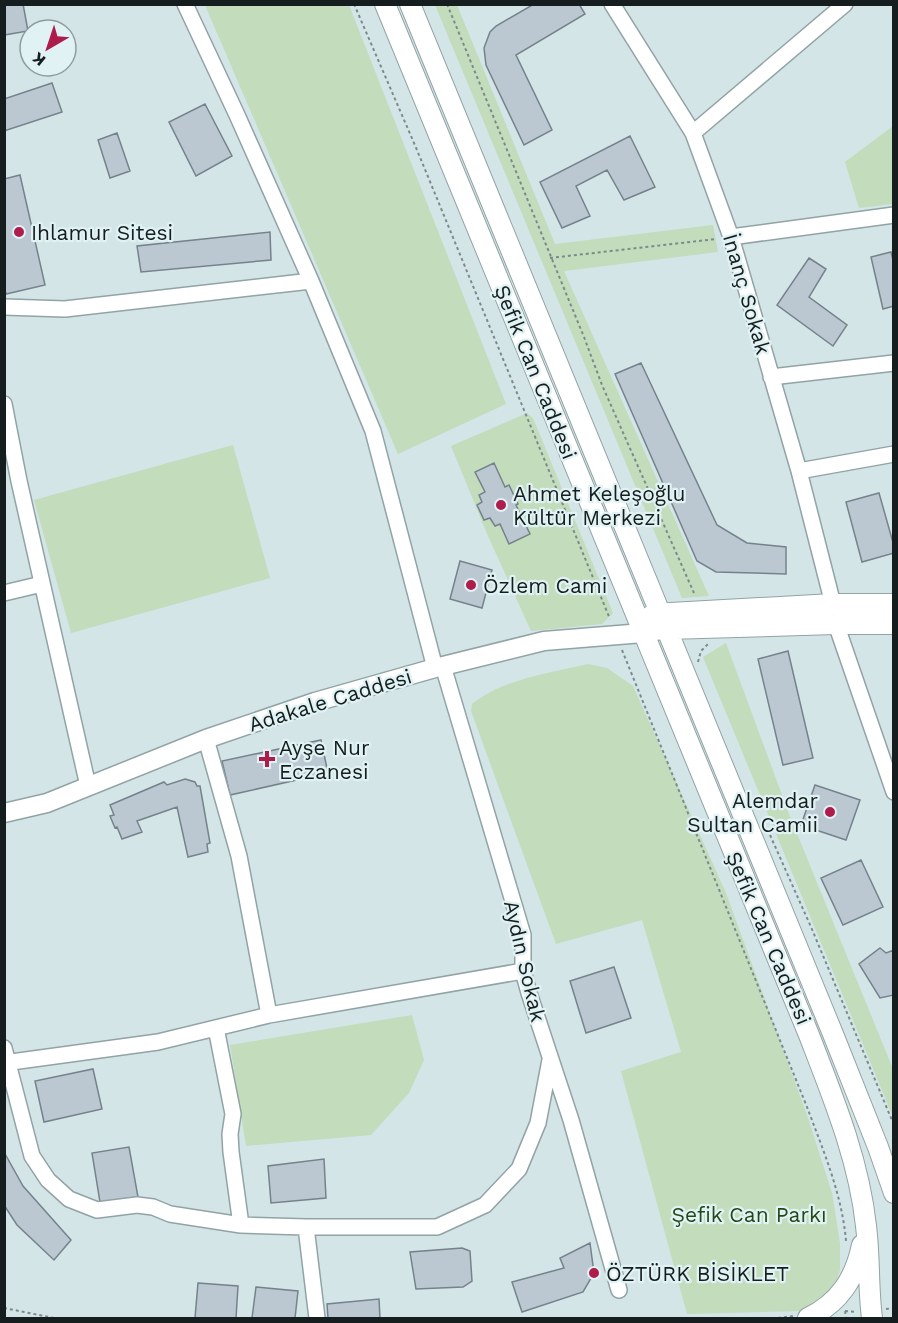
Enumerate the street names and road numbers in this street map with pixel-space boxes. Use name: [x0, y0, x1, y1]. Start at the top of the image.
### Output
street label: İnanç Sokak: [718, 231, 776, 357]
street label: Şefik Can Caddesi: [490, 281, 582, 463]
street label: Adakale Caddesi: [245, 663, 415, 737]
street label: Şefik Can Caddesi: [721, 848, 817, 1028]
street label: Aydın Sokak: [499, 898, 551, 1024]

